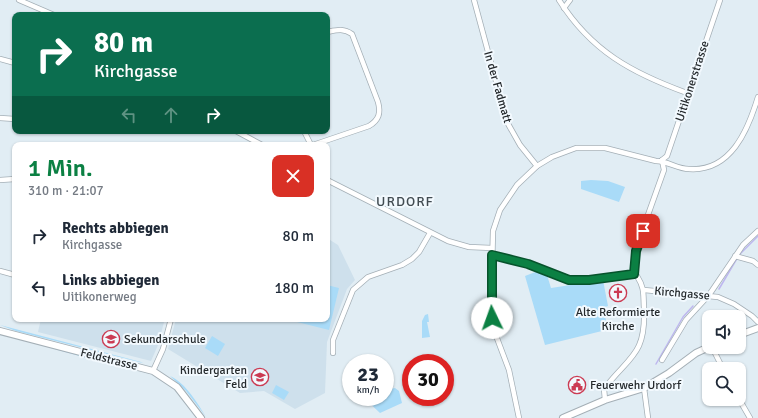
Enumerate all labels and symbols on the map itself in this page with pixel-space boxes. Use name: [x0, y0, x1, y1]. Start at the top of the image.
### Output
street label: Uitikonerstrasse: [672, 39, 713, 123]
street label: In der Fadmatt: [480, 49, 515, 125]
district label: URDORF: [376, 193, 434, 210]
pin: [626, 214, 660, 248]
church icon: Alte Reformierte Kirche: [608, 283, 628, 303]
street label: Kirchgasse: [654, 284, 710, 303]
position arrow: [471, 297, 513, 339]
place label: Alte Reformierte Kirche: [576, 305, 660, 334]
school or university icon: Sekundarschule: [101, 329, 121, 349]
place label: Sekundarschule: [124, 332, 206, 347]
street label: Feldstrasse: [79, 345, 139, 374]
speed limit sign: 30: [402, 354, 454, 406]
place label: Kindergarten Feld: [180, 363, 247, 392]
school or university icon: Kindergarten Feld: [250, 367, 270, 387]
public building icon: Feuerwehr Urdorf: [567, 375, 587, 395]
place label: Feuerwehr Urdorf: [590, 378, 682, 393]

